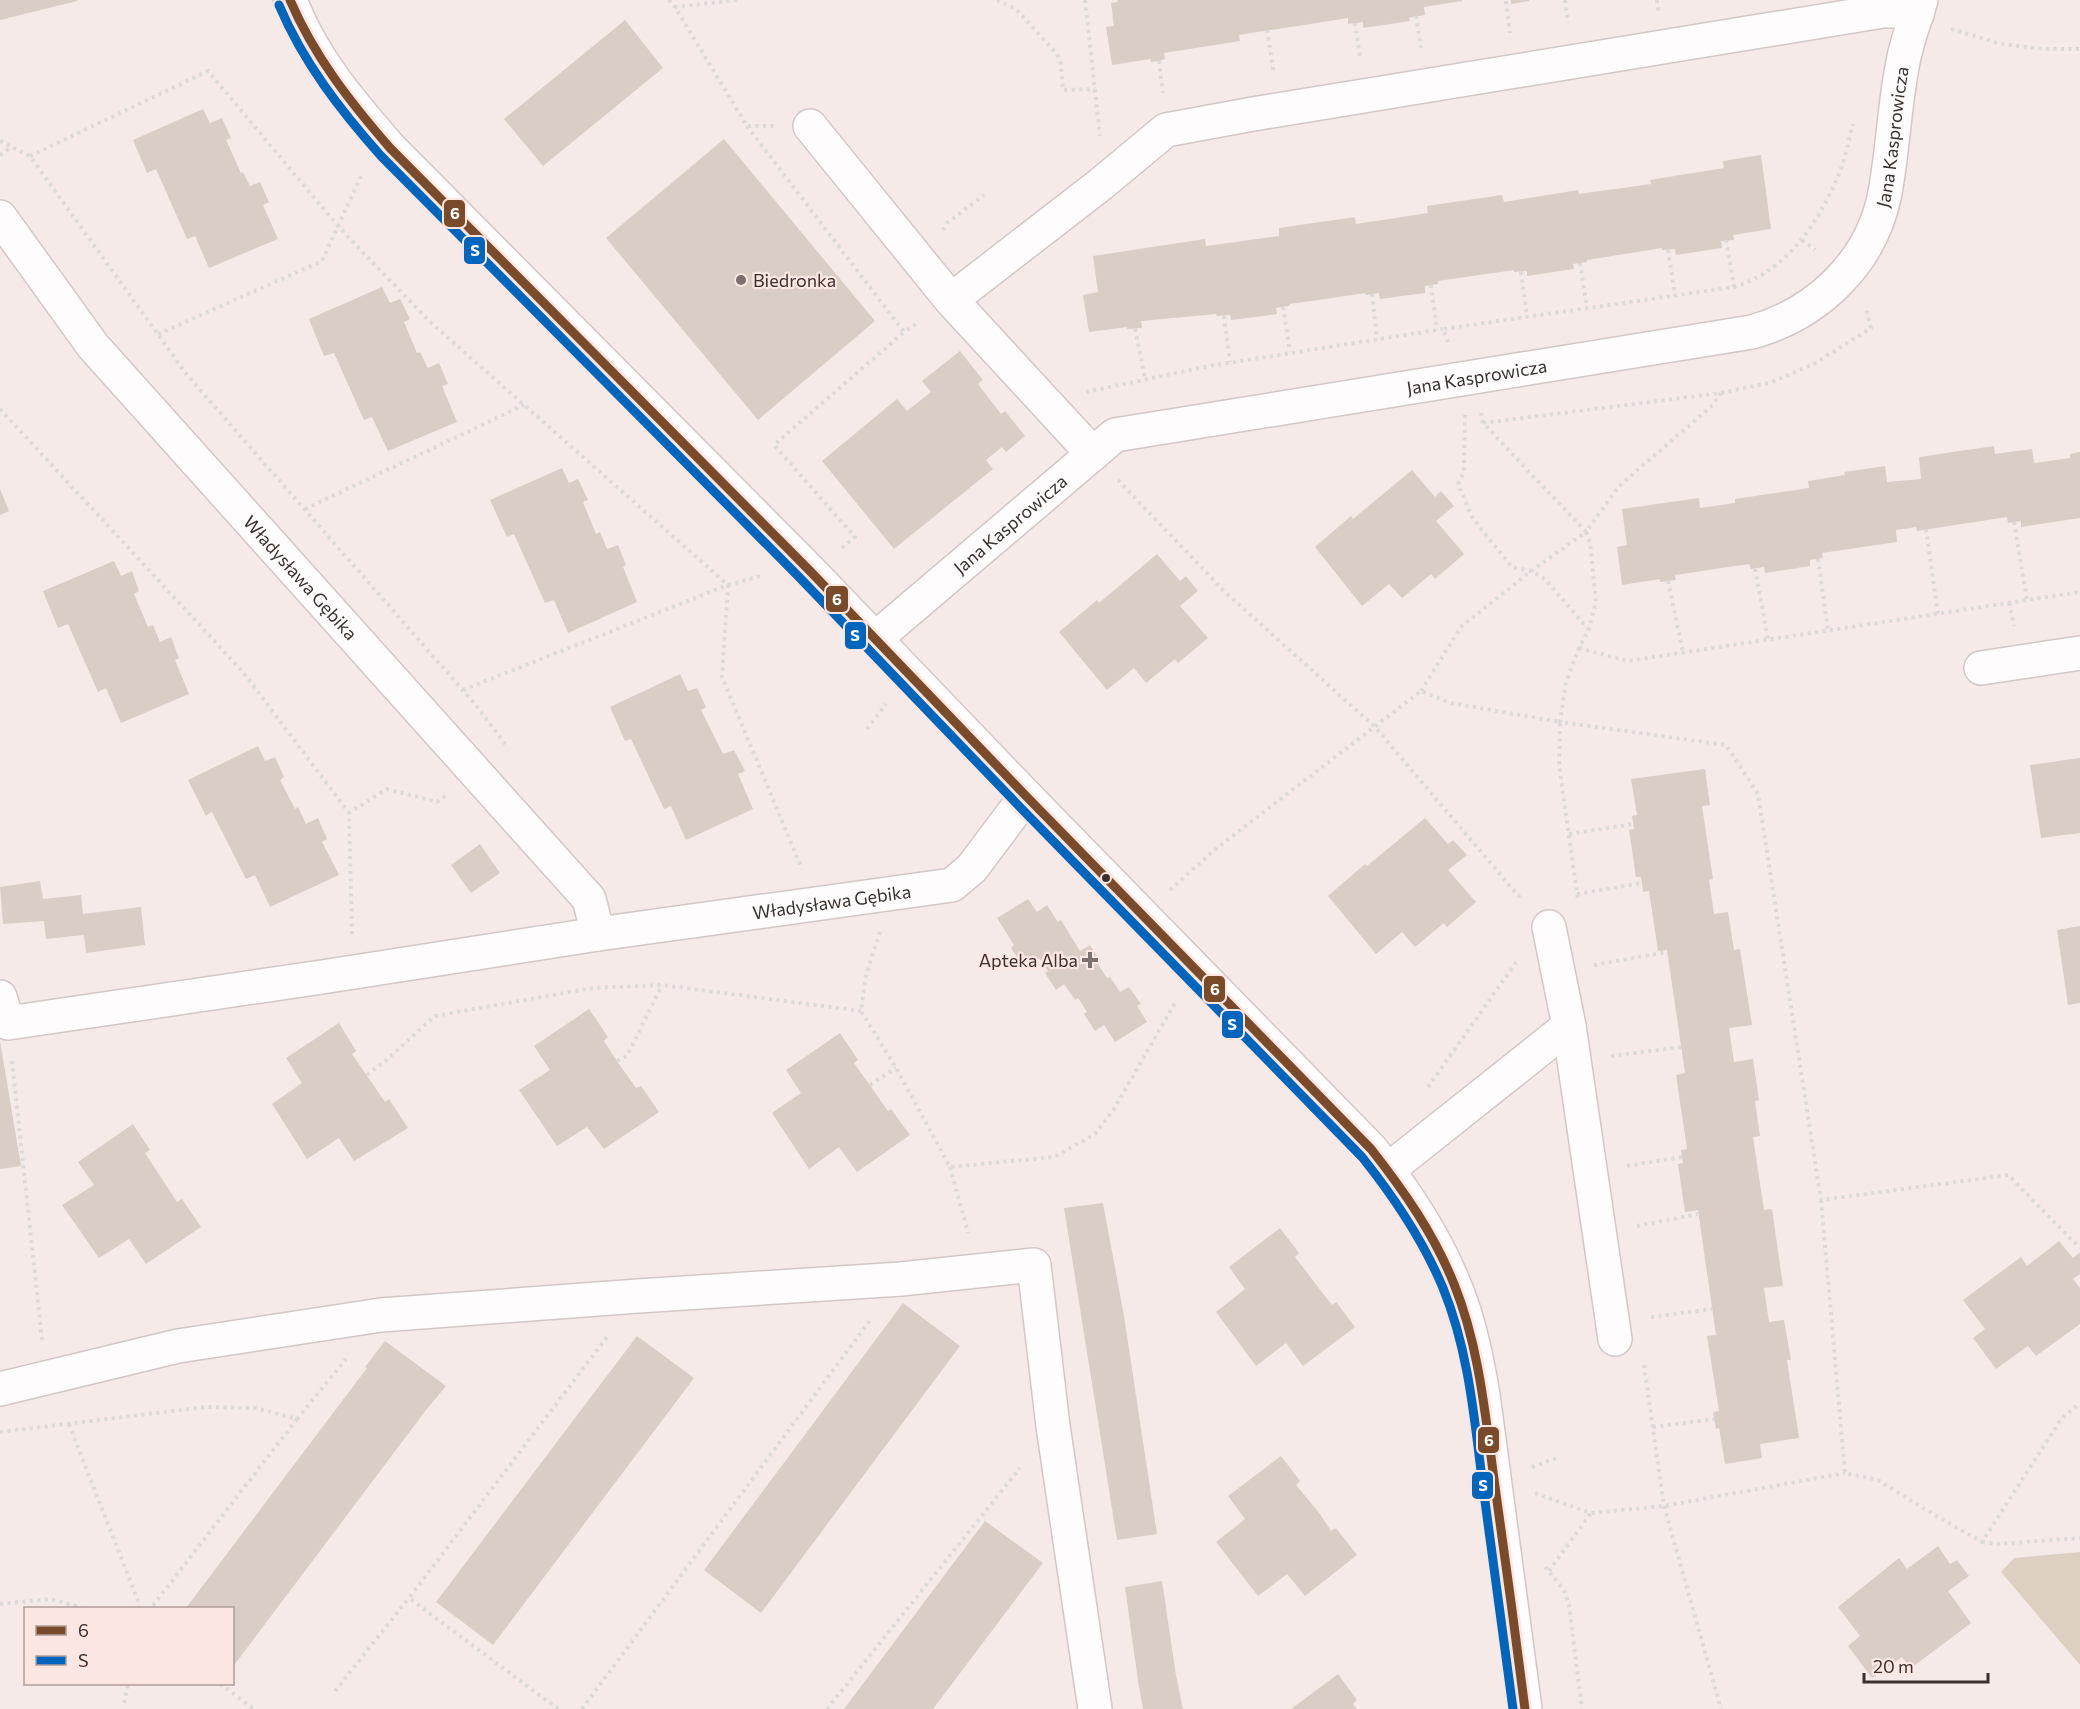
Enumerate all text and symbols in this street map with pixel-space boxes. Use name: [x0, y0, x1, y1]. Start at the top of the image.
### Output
street label: Jana Kasprowicza: [1871, 65, 1913, 210]
line badge: 6: [443, 199, 466, 228]
text: 6: [450, 203, 460, 222]
line badge: S: [463, 236, 486, 265]
text: S: [470, 240, 480, 259]
place label: Biedronka: [753, 269, 836, 291]
marker: Biedronka: [734, 273, 748, 287]
street label: Jana Kasprowicza: [1405, 354, 1549, 399]
street label: Jana Kasprowicza: [949, 470, 1071, 578]
street label: Władysława Gębika: [239, 511, 362, 644]
line badge: 6: [825, 585, 849, 613]
text: 6: [832, 589, 842, 608]
line badge: S: [844, 621, 867, 650]
text: S: [850, 625, 860, 644]
unlabelled marker: [1100, 872, 1112, 884]
street label: Władysława Gębika: [751, 880, 912, 923]
place label: Apteka Alba: [979, 949, 1078, 971]
marker: Apteka Alba: [1083, 953, 1097, 967]
line badge: 6: [1203, 975, 1226, 1003]
text: 6: [1210, 979, 1220, 998]
line badge: S: [1221, 1010, 1244, 1039]
text: S: [1227, 1014, 1237, 1033]
line badge: 6: [1477, 1426, 1500, 1454]
text: 6: [1484, 1430, 1494, 1449]
line badge: S: [1471, 1471, 1494, 1500]
text: S: [1478, 1475, 1488, 1494]
legend: [24, 1607, 234, 1685]
text: 6: [78, 1619, 89, 1641]
scale bar: [1864, 1646, 1988, 1684]
text: S: [78, 1649, 89, 1671]
text: 20 m: [1873, 1655, 1914, 1677]

